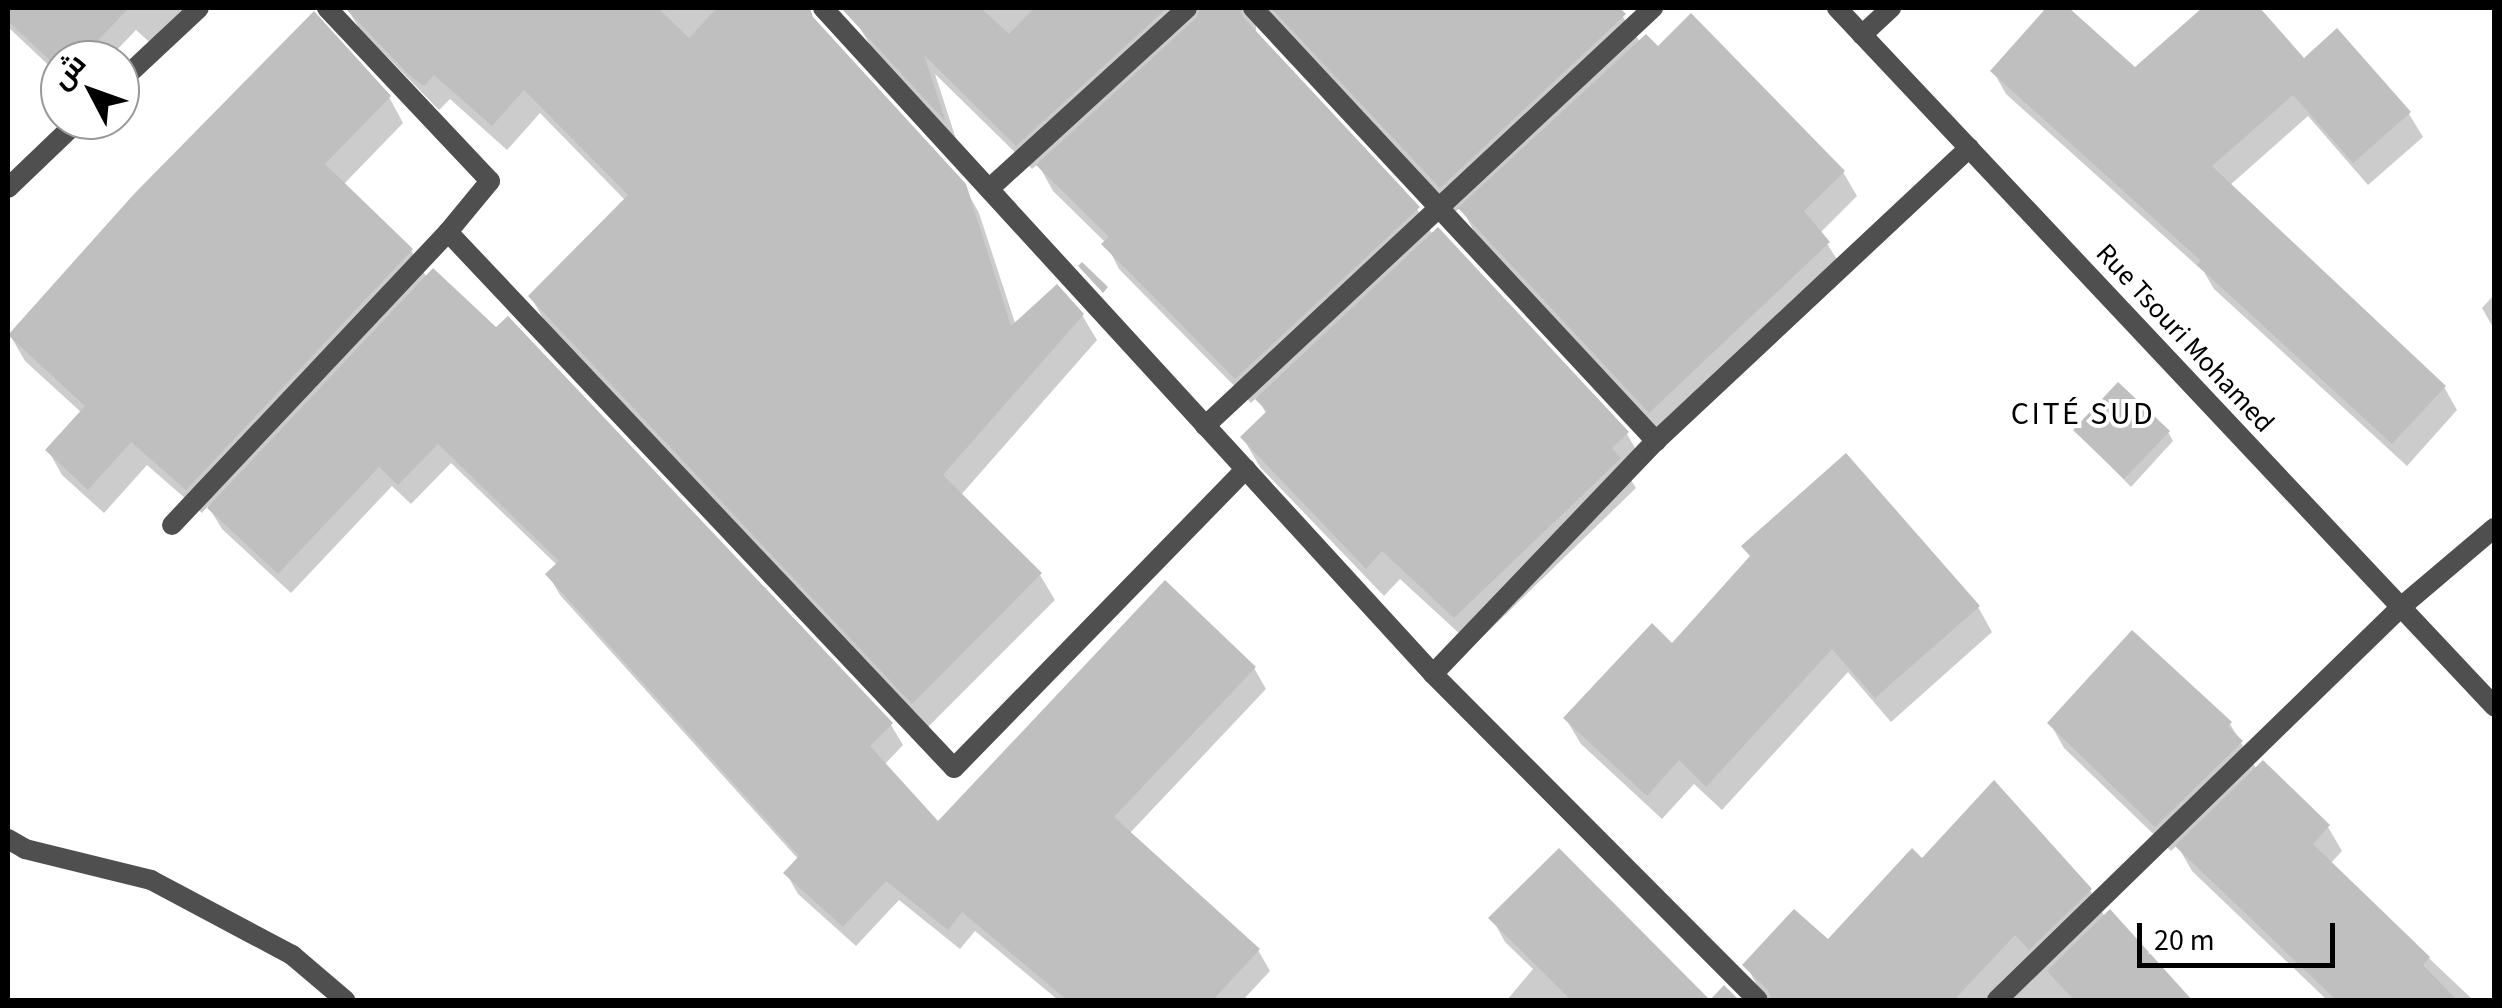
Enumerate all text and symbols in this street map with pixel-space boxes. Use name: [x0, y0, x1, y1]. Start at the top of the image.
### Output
north arrow: [40, 40, 140, 140]
text: ش: [42, 45, 96, 98]
street label: Rue Tsouri Mohamed: [2089, 237, 2281, 439]
district label: CITÉ SUD: [2011, 395, 2155, 433]
scale bar: [2142, 903, 2340, 965]
text: 20 m: [2154, 919, 2215, 962]

